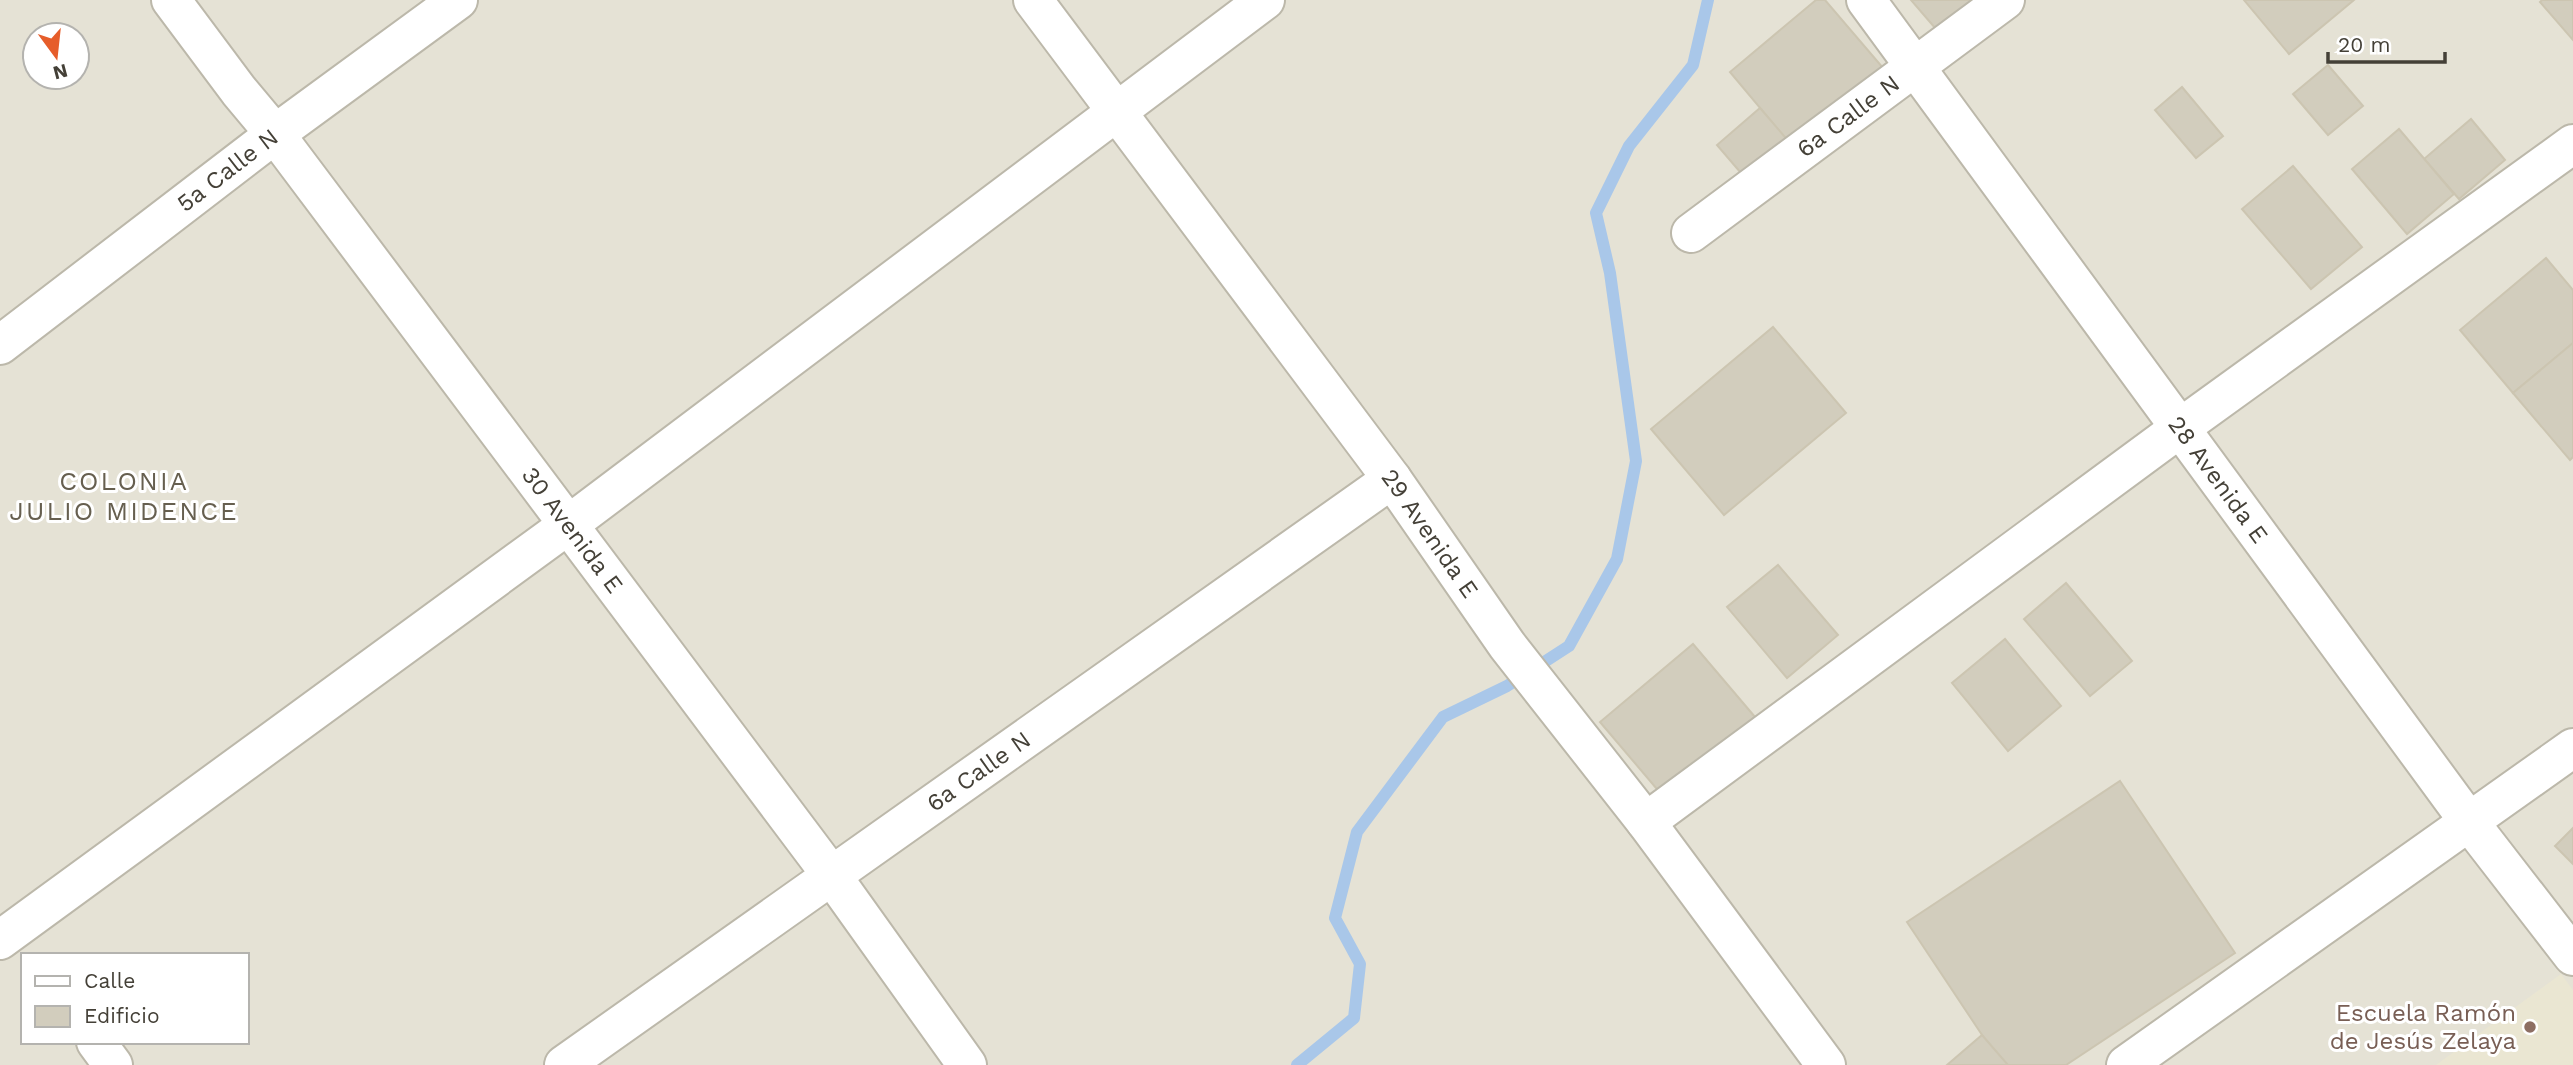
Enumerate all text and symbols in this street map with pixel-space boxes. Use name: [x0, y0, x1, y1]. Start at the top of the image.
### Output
north arrow: [21, 21, 91, 91]
scale bar: [2328, 21, 2445, 65]
text: 20 m: [2338, 32, 2390, 57]
text: N: [50, 59, 70, 85]
street label: 6a Calle N: [1792, 69, 1905, 163]
street label: 5a Calle N: [172, 123, 284, 218]
street label: 28 Avenida E: [2162, 411, 2274, 549]
street label: 30 Avenida E: [516, 462, 629, 599]
street label: 29 Avenida E: [1376, 464, 1484, 603]
district label: COLONIA JULIO MIDENCE: [9, 466, 239, 526]
street label: 6a Calle N: [921, 725, 1036, 818]
legend: [21, 953, 248, 1044]
text: Calle: [84, 968, 135, 993]
place label: Escuela Ramón de Jesús Zelaya: [2330, 999, 2516, 1055]
text: Edificio: [84, 1003, 160, 1028]
marker: Escuela Ramón de Jesús Zelaya: [2522, 1019, 2538, 1035]

